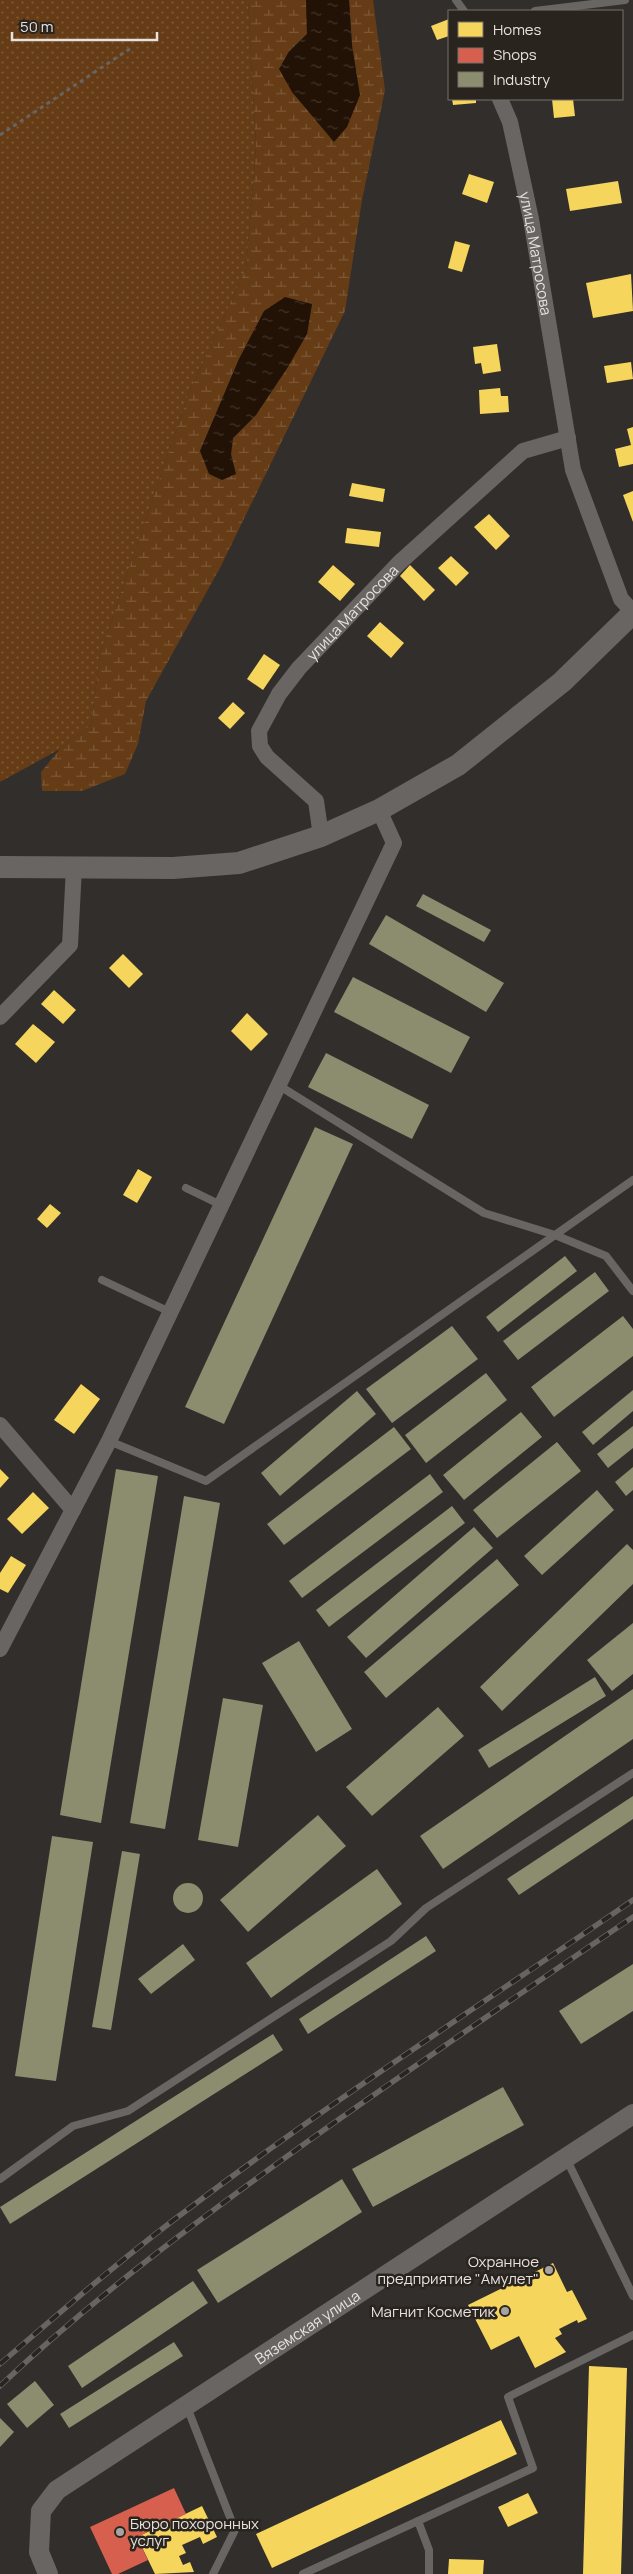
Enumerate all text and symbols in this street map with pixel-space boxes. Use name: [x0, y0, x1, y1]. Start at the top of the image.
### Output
scale bar: [12, 10, 158, 42]
legend: [448, 10, 623, 100]
text: 50 m: [20, 16, 54, 37]
text: Homes: [493, 19, 542, 40]
text: Shops: [493, 44, 537, 65]
text: Industry: [493, 69, 550, 90]
street label: улица Матросова: [515, 190, 557, 317]
street label: улица Матросова: [301, 560, 403, 665]
place label: Охранное предприятие "Амулет": [378, 2251, 539, 2289]
marker: Охранное предприятие "Амулет": [543, 2264, 555, 2276]
street label: Вяземская улица: [250, 2285, 364, 2369]
place label: Магнит Косметик: [371, 2301, 496, 2322]
marker: Магнит Косметик: [499, 2305, 511, 2317]
place label: Бюро похоронных услуг: [130, 2513, 259, 2551]
marker: Бюро похоронных услуг: [114, 2526, 126, 2538]

